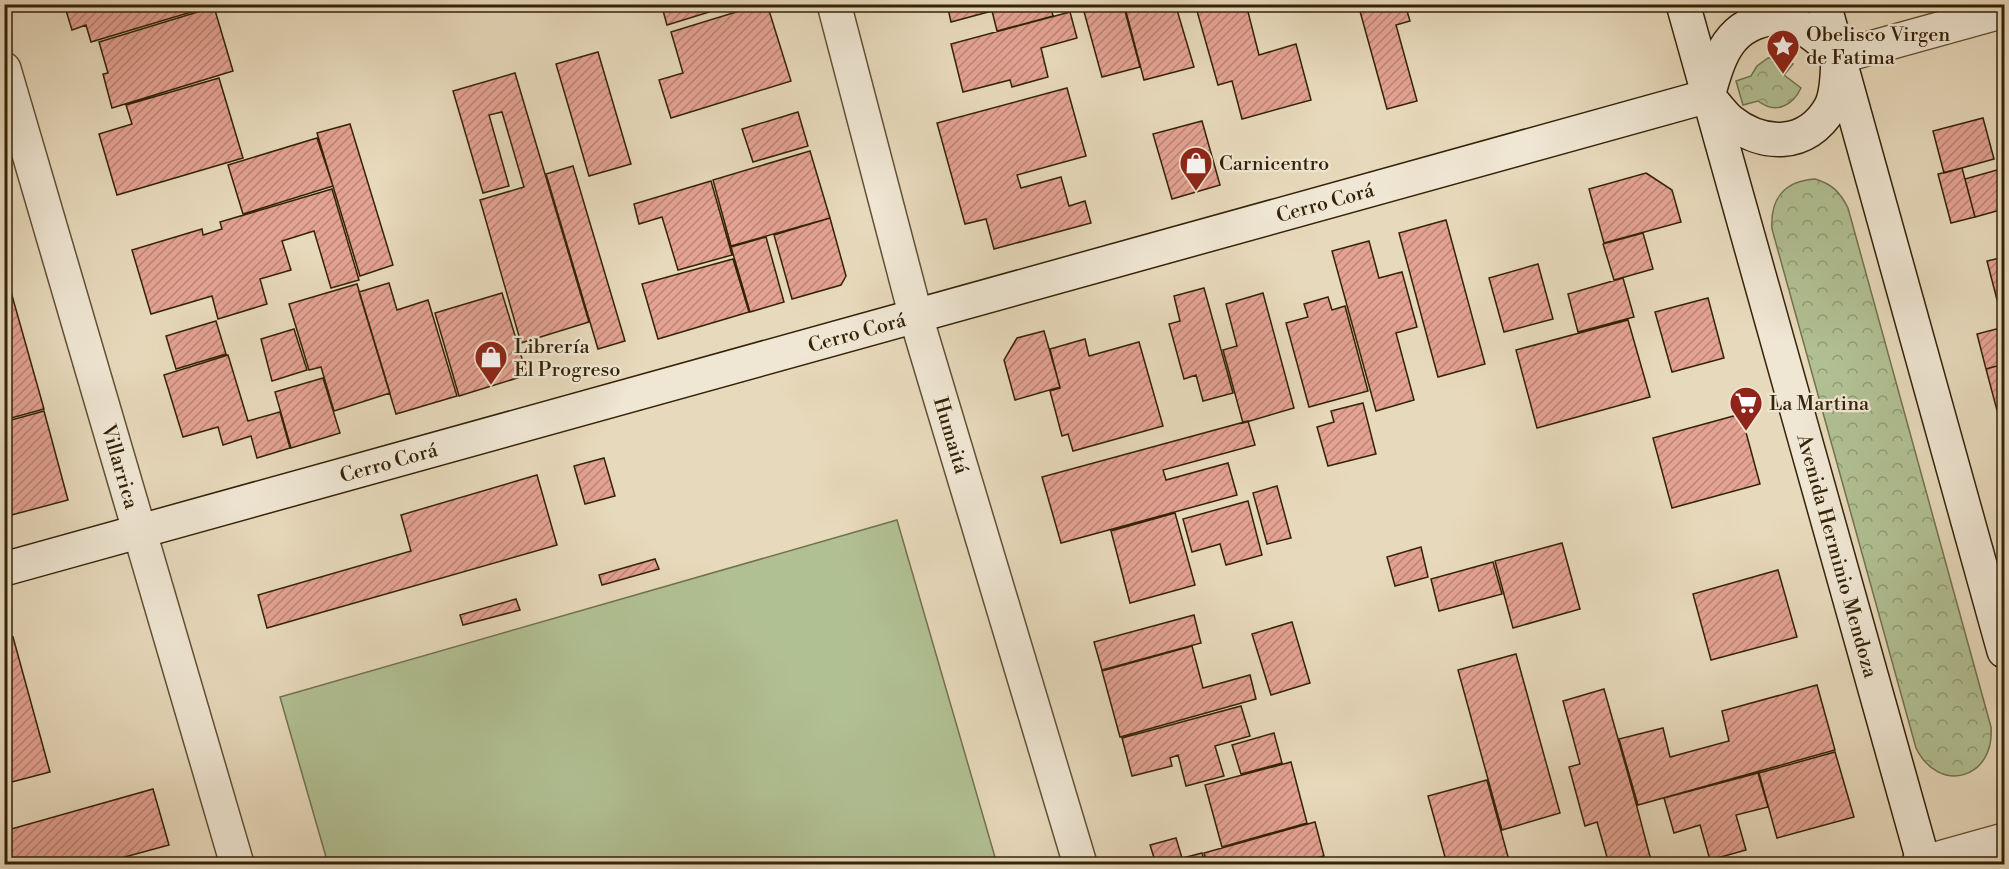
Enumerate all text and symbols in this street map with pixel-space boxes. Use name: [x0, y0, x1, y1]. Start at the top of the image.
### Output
place label: Obelisco Virgen de Fatima: [1806, 23, 1950, 71]
place icon: Obelisco Virgen de Fatima: [1765, 28, 1801, 75]
shop icon: Carnicentro: [1178, 145, 1214, 192]
place label: Carnicentro: [1219, 152, 1329, 177]
street label: Cerro Corá: [1274, 178, 1378, 229]
street label: Cerro Corá: [805, 308, 910, 359]
place label: Librería El Progreso: [514, 335, 621, 383]
shop icon: Librería El Progreso: [473, 339, 509, 386]
supermarket icon: La Martina: [1728, 385, 1764, 432]
place label: La Martina: [1769, 392, 1870, 417]
street label: Humaitá: [927, 394, 974, 478]
street label: Villarrica: [95, 421, 143, 513]
street label: Avenida Herminio Mendoza: [1790, 430, 1882, 682]
street label: Cerro Corá: [337, 438, 441, 489]

